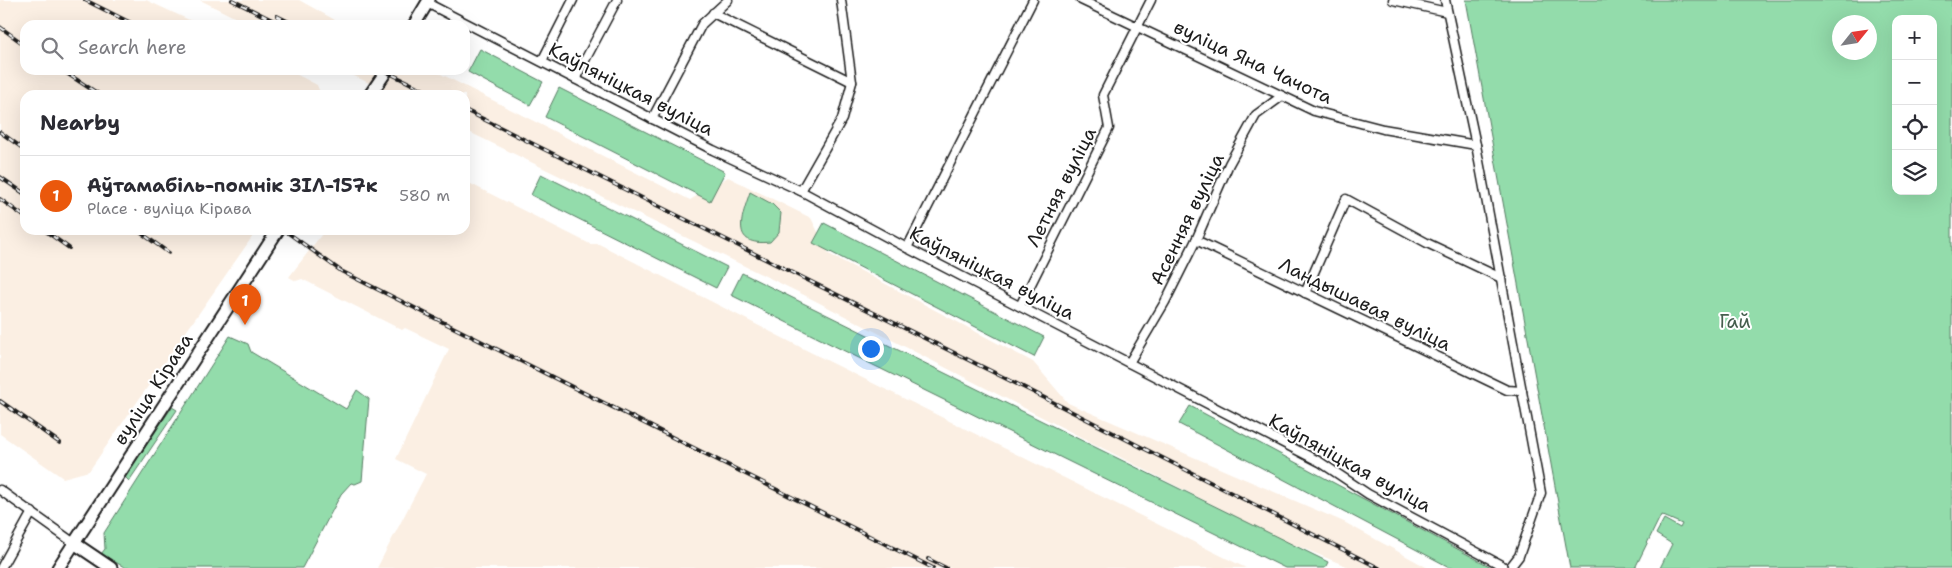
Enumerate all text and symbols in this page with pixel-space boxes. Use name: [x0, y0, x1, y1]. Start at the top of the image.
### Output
street label: вуліца Яна Чачота: [1170, 14, 1337, 110]
north arrow: [1832, 15, 1877, 60]
map controls: [1892, 15, 1937, 195]
button: +: [1892, 15, 1937, 60]
search box: [20, 20, 470, 75]
icon: search: [38, 34, 66, 62]
text: Search here: [78, 35, 187, 60]
street label: Каўпяніцкая вуліца: [544, 37, 718, 142]
button: −: [1892, 60, 1937, 105]
button: locate: [1892, 105, 1937, 150]
text: Nearby: [40, 109, 120, 137]
street label: Летняя вуліца: [1020, 123, 1102, 251]
street label: Асенняя вуліца: [1144, 149, 1230, 289]
button: layers: [1892, 150, 1937, 195]
text: Аўтамабіль-помнік ЗІЛ-157к: [87, 173, 378, 198]
text: 1: [52, 185, 60, 206]
text: 580 m: [399, 185, 450, 206]
text: Place · вуліца Кірава: [87, 198, 251, 219]
street label: Каўпяніцкая вуліца: [905, 221, 1079, 326]
street label: Ландышавая вуліца: [1275, 251, 1455, 357]
pin: 1: [229, 284, 261, 325]
park label: Гай: [1719, 309, 1751, 334]
street label: вуліца Кірава: [108, 328, 199, 450]
your location: [858, 336, 884, 362]
street label: Каўпяніцкая вуліца: [1264, 408, 1436, 518]

